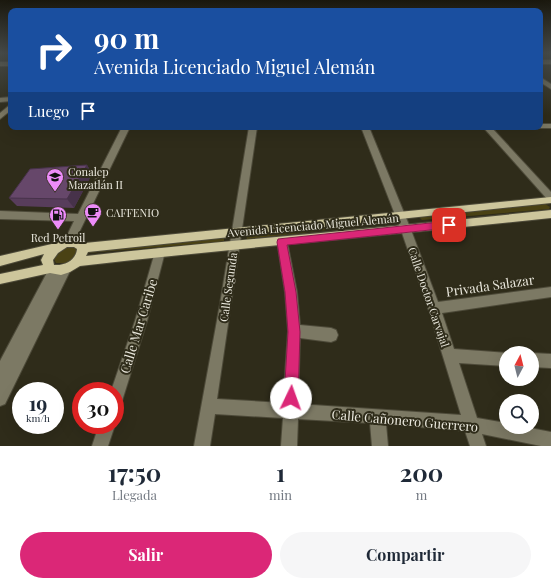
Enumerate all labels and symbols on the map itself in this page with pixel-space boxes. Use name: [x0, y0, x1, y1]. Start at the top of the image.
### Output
place label: Conalep Mazatlán II: [68, 164, 123, 192]
school or university icon: Conalep Mazatlán II: [45, 167, 65, 192]
cafe icon: CAFFENIO: [83, 202, 103, 227]
fuel station icon: Red Petroil: [48, 205, 68, 230]
place label: CAFFENIO: [106, 205, 159, 220]
pin: [432, 208, 466, 242]
street label: Avenida Licenciado Miguel Alemán: [226, 210, 400, 240]
place label: Red Petroil: [31, 230, 85, 245]
street label: Calle Doctor Carvajal: [405, 245, 453, 349]
street label: Calle Segunda: [216, 251, 240, 323]
street label: Privada Salazar: [445, 270, 536, 300]
street label: Calle Mar Caribe: [116, 276, 161, 375]
north arrow: [499, 346, 539, 386]
position arrow: [270, 377, 312, 419]
speed limit sign: 30: [72, 382, 124, 434]
street label: Calle Cañonero Guerrero: [331, 405, 479, 435]

